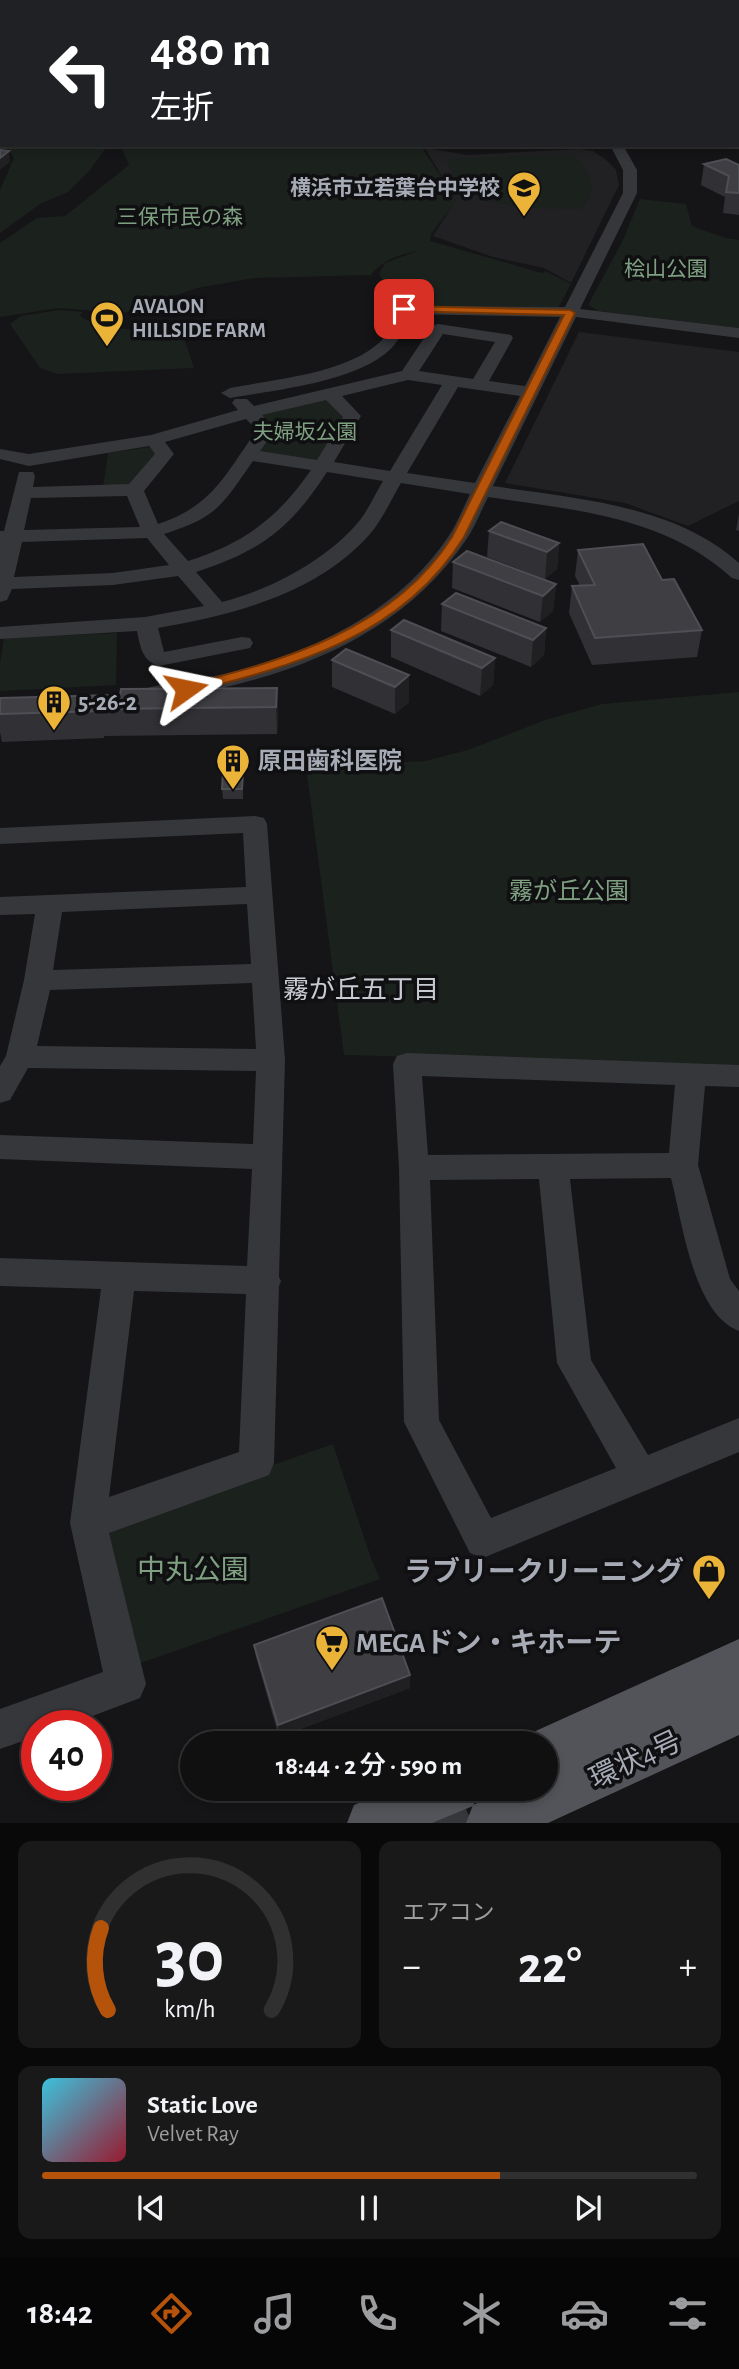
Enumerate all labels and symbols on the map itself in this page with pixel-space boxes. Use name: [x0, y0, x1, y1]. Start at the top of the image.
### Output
school or university icon: 横浜市立若葉台中学校: [505, 169, 543, 218]
place label: 横浜市立若葉台中学校: [290, 176, 500, 199]
park label: 三保市民の森: [117, 206, 243, 228]
park label: 桧山公園: [624, 258, 708, 280]
pin: [374, 279, 434, 339]
place label: AVALON HILLSIDE FARM: [132, 296, 266, 341]
sports icon: AVALON HILLSIDE FARM: [88, 299, 126, 348]
park label: 夫婦坂公園: [253, 421, 358, 443]
position arrow: [149, 652, 223, 726]
building icon: 5-26-2: [35, 683, 73, 732]
place label: 5-26-2: [78, 691, 137, 715]
building icon: 原田歯科医院: [214, 742, 252, 791]
place label: 原田歯科医院: [258, 748, 402, 774]
park label: 霧が丘公園: [509, 878, 629, 904]
district label: 霧が丘五丁目: [283, 975, 439, 1003]
shop icon: ラブリークリーニング: [690, 1552, 728, 1601]
park label: 中丸公園: [137, 1555, 249, 1585]
place label: ラブリークリーニング: [404, 1556, 684, 1587]
supermarket icon: MEGAドン・キホーテ: [313, 1623, 351, 1672]
place label: MEGAドン・キホーテ: [356, 1629, 622, 1658]
speed limit sign: 40: [21, 1710, 112, 1801]
street label: 環状4号: [585, 1726, 686, 1794]

